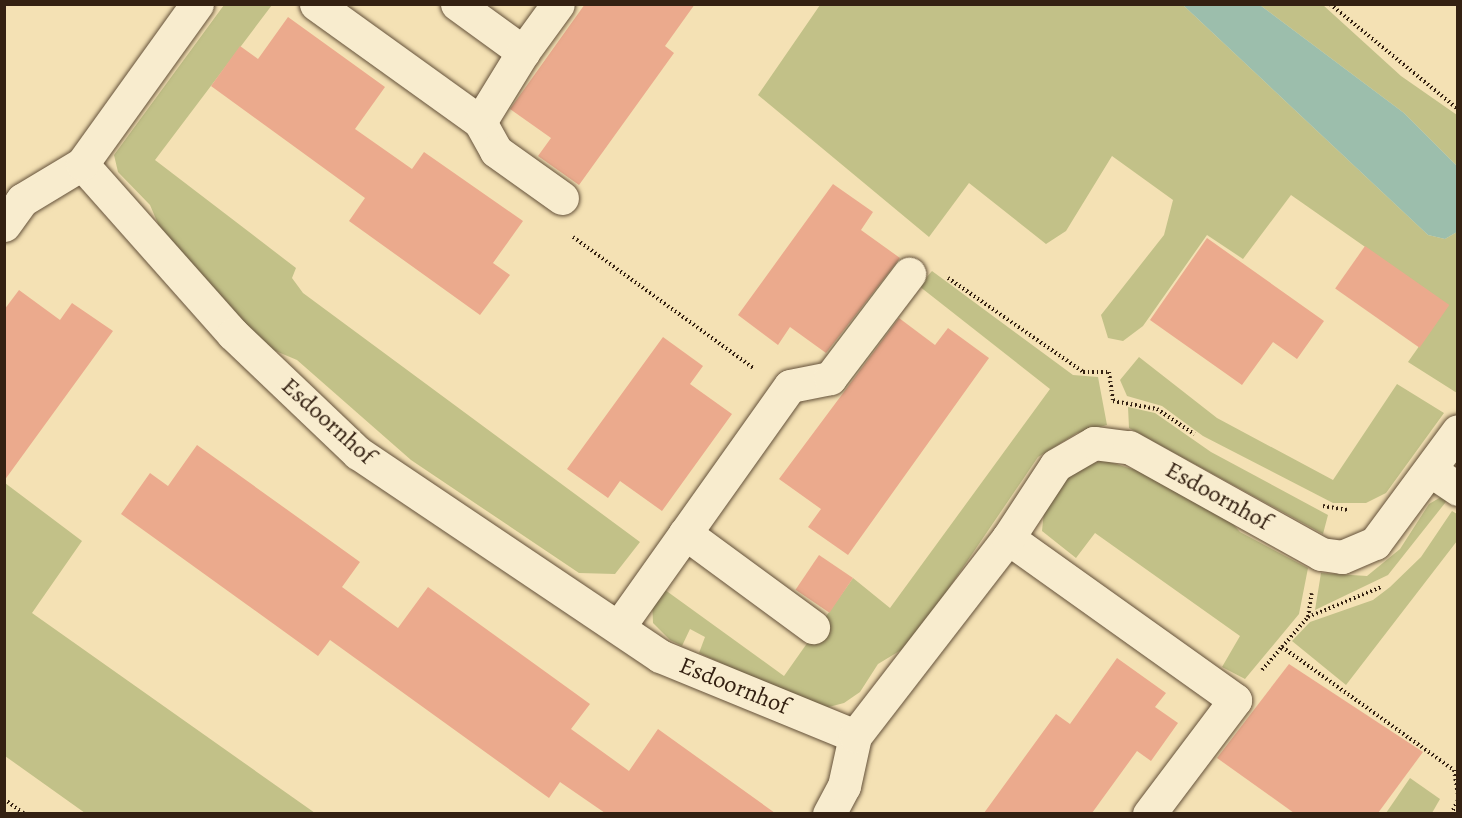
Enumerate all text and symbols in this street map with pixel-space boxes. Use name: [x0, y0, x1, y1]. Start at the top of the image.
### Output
street label: Esdoornhof: [275, 372, 381, 470]
street label: Esdoornhof: [1160, 455, 1276, 537]
street label: Esdoornhof: [675, 651, 793, 721]

